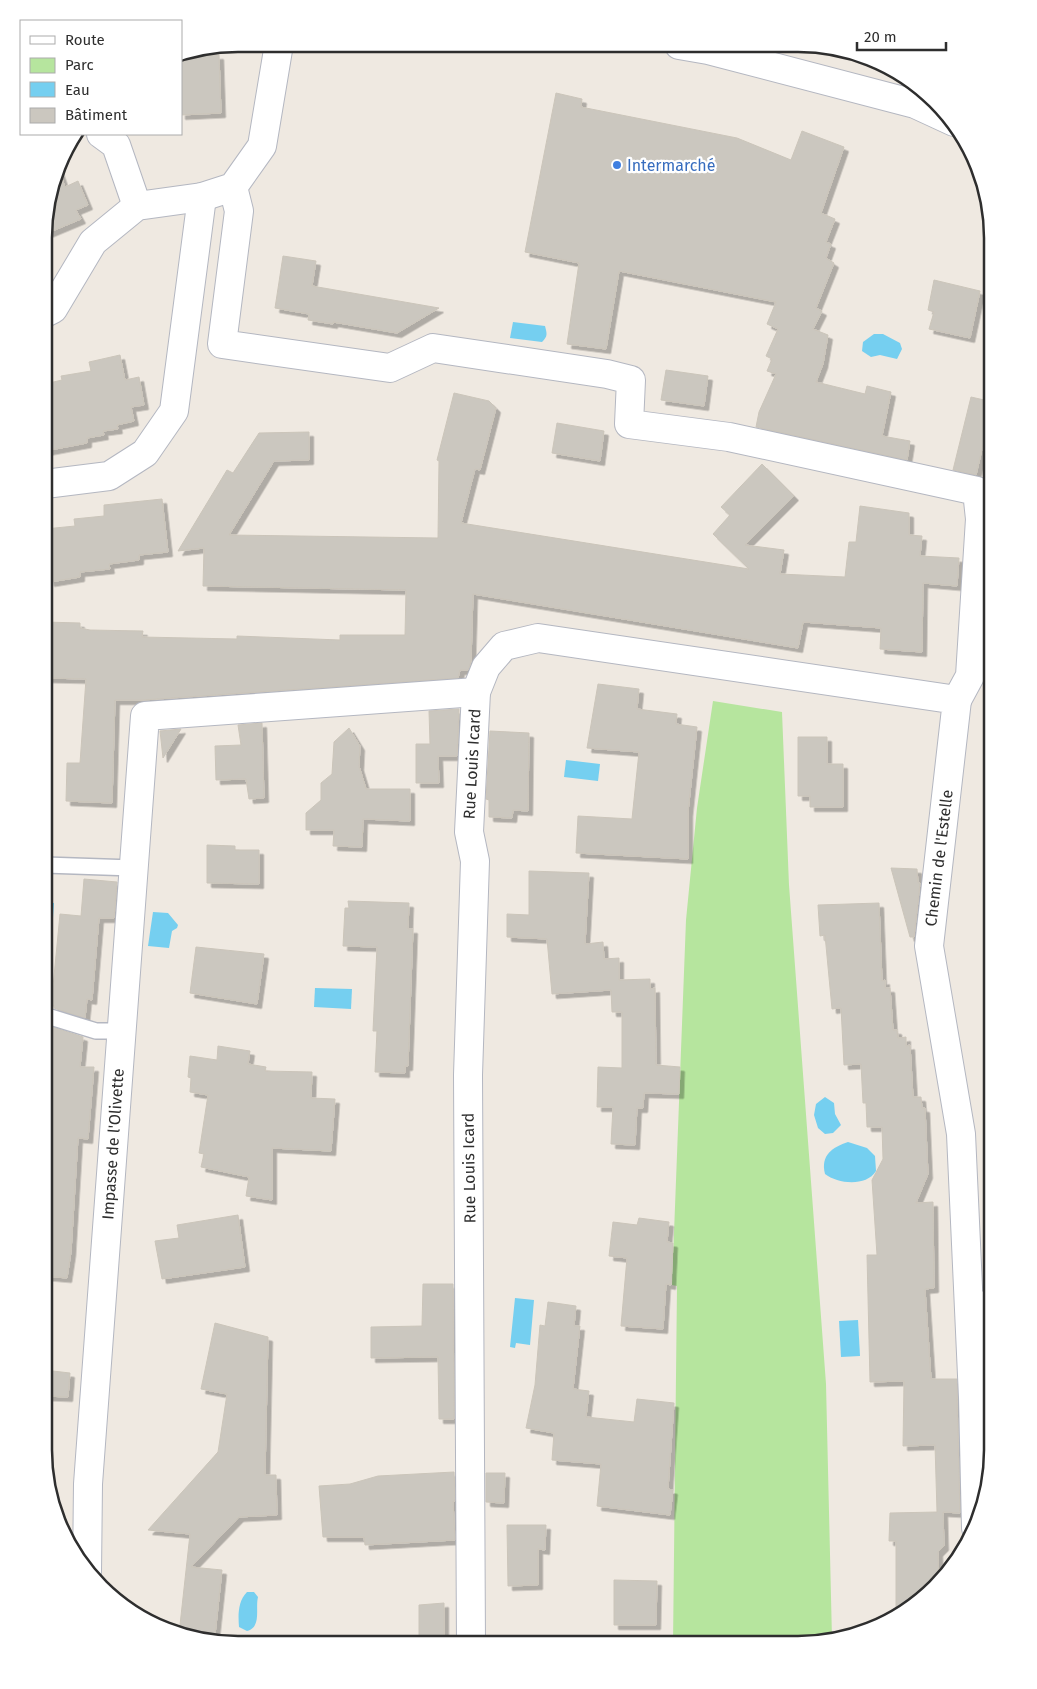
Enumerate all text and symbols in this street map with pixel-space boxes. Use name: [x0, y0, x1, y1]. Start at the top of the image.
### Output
legend: [20, 20, 182, 135]
scale bar: [857, 20, 946, 52]
text: 20 m: [864, 28, 897, 46]
text: Route: [65, 31, 105, 49]
text: Parc: [65, 56, 94, 74]
text: Eau: [65, 81, 90, 99]
text: Bâtiment: [65, 106, 128, 124]
place label: Intermarché: [627, 156, 715, 175]
marker: Intermarché: [611, 159, 623, 171]
street label: Rue Louis Icard: [460, 708, 484, 820]
street label: Chemin de l'Estelle: [921, 789, 957, 927]
street label: Impasse de l'Olivette: [98, 1068, 128, 1220]
street label: Rue Louis Icard: [459, 1113, 479, 1223]

